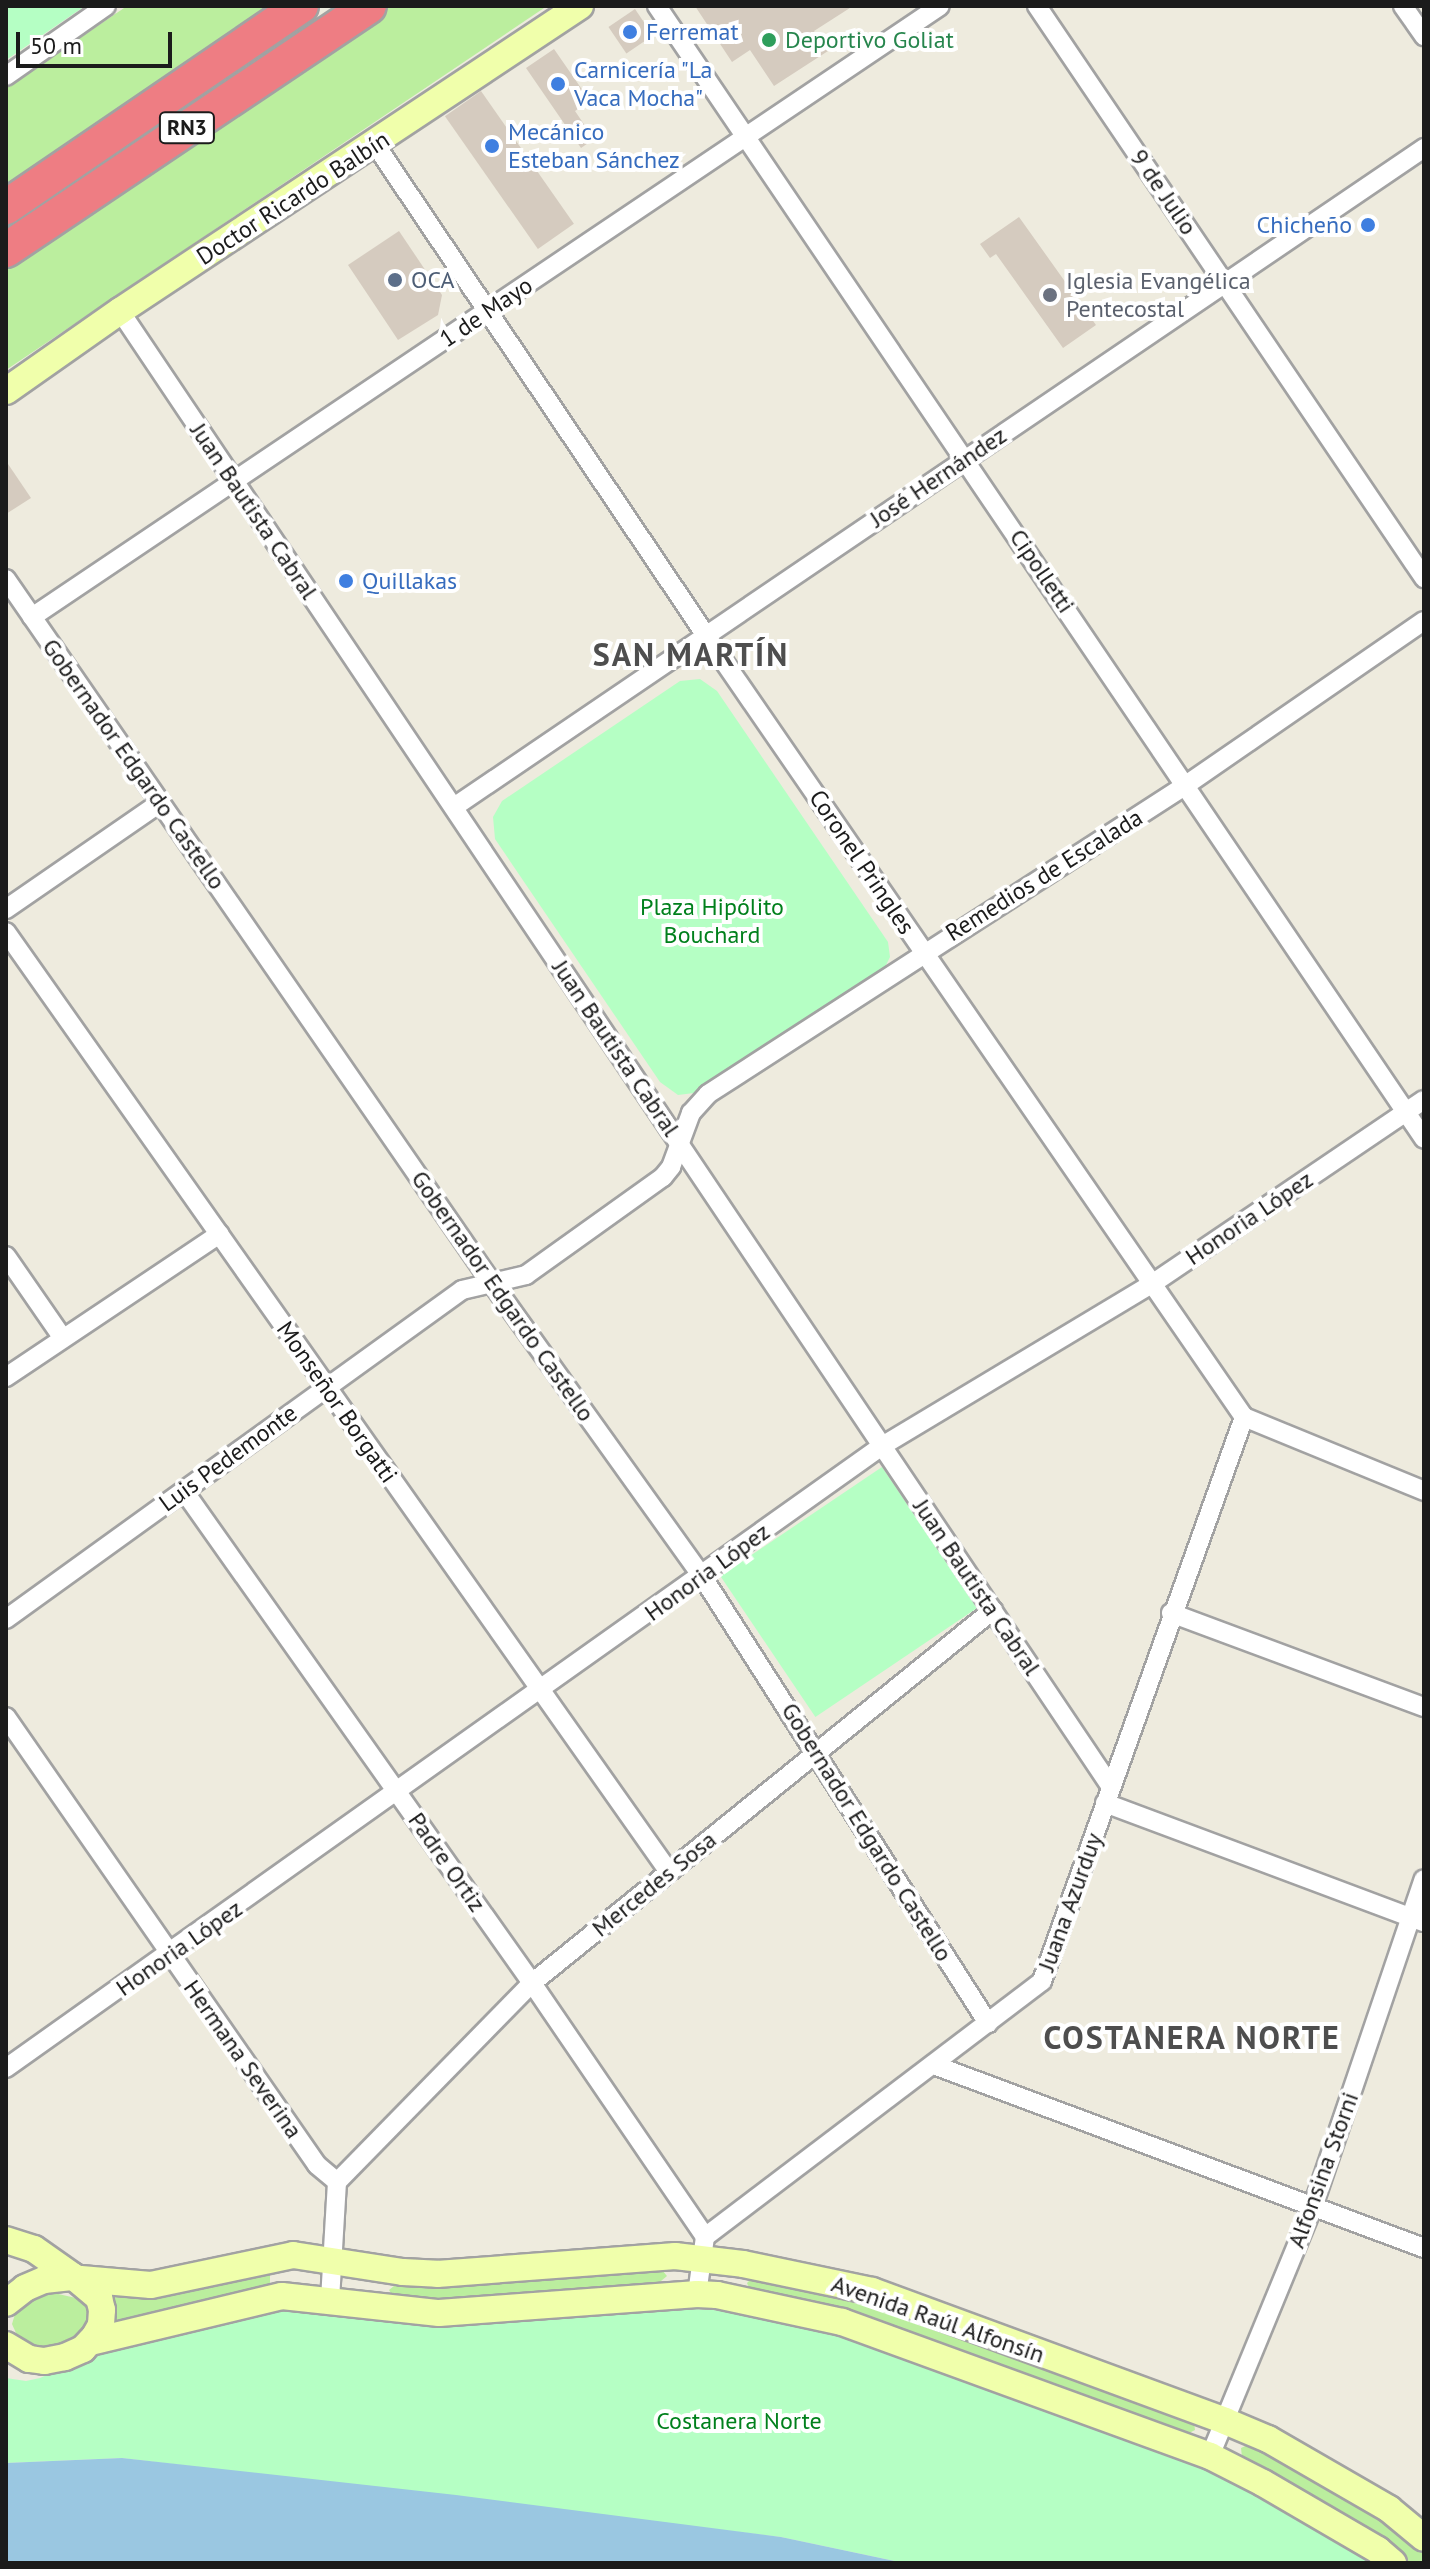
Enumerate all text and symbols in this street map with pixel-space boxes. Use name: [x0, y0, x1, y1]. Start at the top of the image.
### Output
scale bar: [20, 16, 176, 66]
place label: Ferremat: [646, 18, 739, 46]
marker: Ferremat: [621, 23, 639, 41]
place label: Deportivo Goliat: [785, 26, 954, 54]
text: 50 m: [30, 30, 82, 61]
marker: Deportivo Goliat: [760, 31, 778, 49]
place label: Carnicería "La Vaca Mocha": [574, 56, 714, 112]
marker: Carnicería "La Vaca Mocha": [549, 75, 567, 93]
road number: RN3: [157, 110, 217, 146]
place label: Mecánico Esteban Sánchez: [508, 118, 680, 174]
street label: Doctor Ricardo Balbín: [191, 125, 395, 271]
marker: Mecánico Esteban Sánchez: [483, 137, 501, 155]
street label: 9 de Julio: [1125, 144, 1203, 240]
place label: Chicheño: [1257, 211, 1352, 239]
marker: Chicheño: [1359, 216, 1377, 234]
place label: OCA: [411, 266, 454, 294]
place label: Iglesia Evangélica Pentecostal: [1066, 267, 1251, 323]
marker: OCA: [386, 271, 404, 289]
street label: 1 de Mayo: [434, 271, 538, 353]
marker: Iglesia Evangélica Pentecostal: [1041, 286, 1059, 304]
street label: Juan Bautista Cabral: [184, 417, 324, 605]
street label: José Hernández: [864, 421, 1012, 533]
street label: Cipolletti: [1004, 524, 1080, 618]
place label: Quillakas: [362, 567, 457, 595]
marker: Quillakas: [337, 572, 355, 590]
street label: Gobernador Edgardo Castello: [36, 633, 232, 895]
district label: SAN MARTÍN: [593, 635, 789, 673]
street label: Coronel Pringles: [803, 784, 921, 940]
street label: Remedios de Escalada: [940, 803, 1148, 947]
park label: Plaza Hipólito Bouchard: [640, 893, 784, 949]
street label: Juan Bautista Cabral: [546, 954, 686, 1142]
street label: Gobernador Edgardo Castello: [405, 1165, 601, 1427]
street label: Honoria López: [1180, 1165, 1318, 1271]
street label: Monseñor Borgatti: [271, 1316, 403, 1488]
street label: Luis Pedemonte: [154, 1398, 302, 1518]
street label: Juan Bautista Cabral: [907, 1493, 1047, 1681]
street label: Honoria López: [639, 1517, 775, 1627]
street label: Gobernador Edgardo Castello: [775, 1697, 959, 1967]
street label: Padre Ortiz: [402, 1807, 492, 1917]
street label: Mercedes Sosa: [586, 1825, 722, 1943]
street label: Juana Azurduy: [1032, 1829, 1108, 1975]
street label: Honoria López: [110, 1894, 248, 2002]
street label: Hermana Severina: [178, 1974, 308, 2144]
district label: COSTANERA NORTE: [1043, 2018, 1341, 2056]
street label: Alfonsina Storni: [1281, 2088, 1365, 2252]
street label: Avenida Raúl Alfonsín: [827, 2269, 1049, 2369]
park label: Costanera Norte: [656, 2407, 822, 2435]

